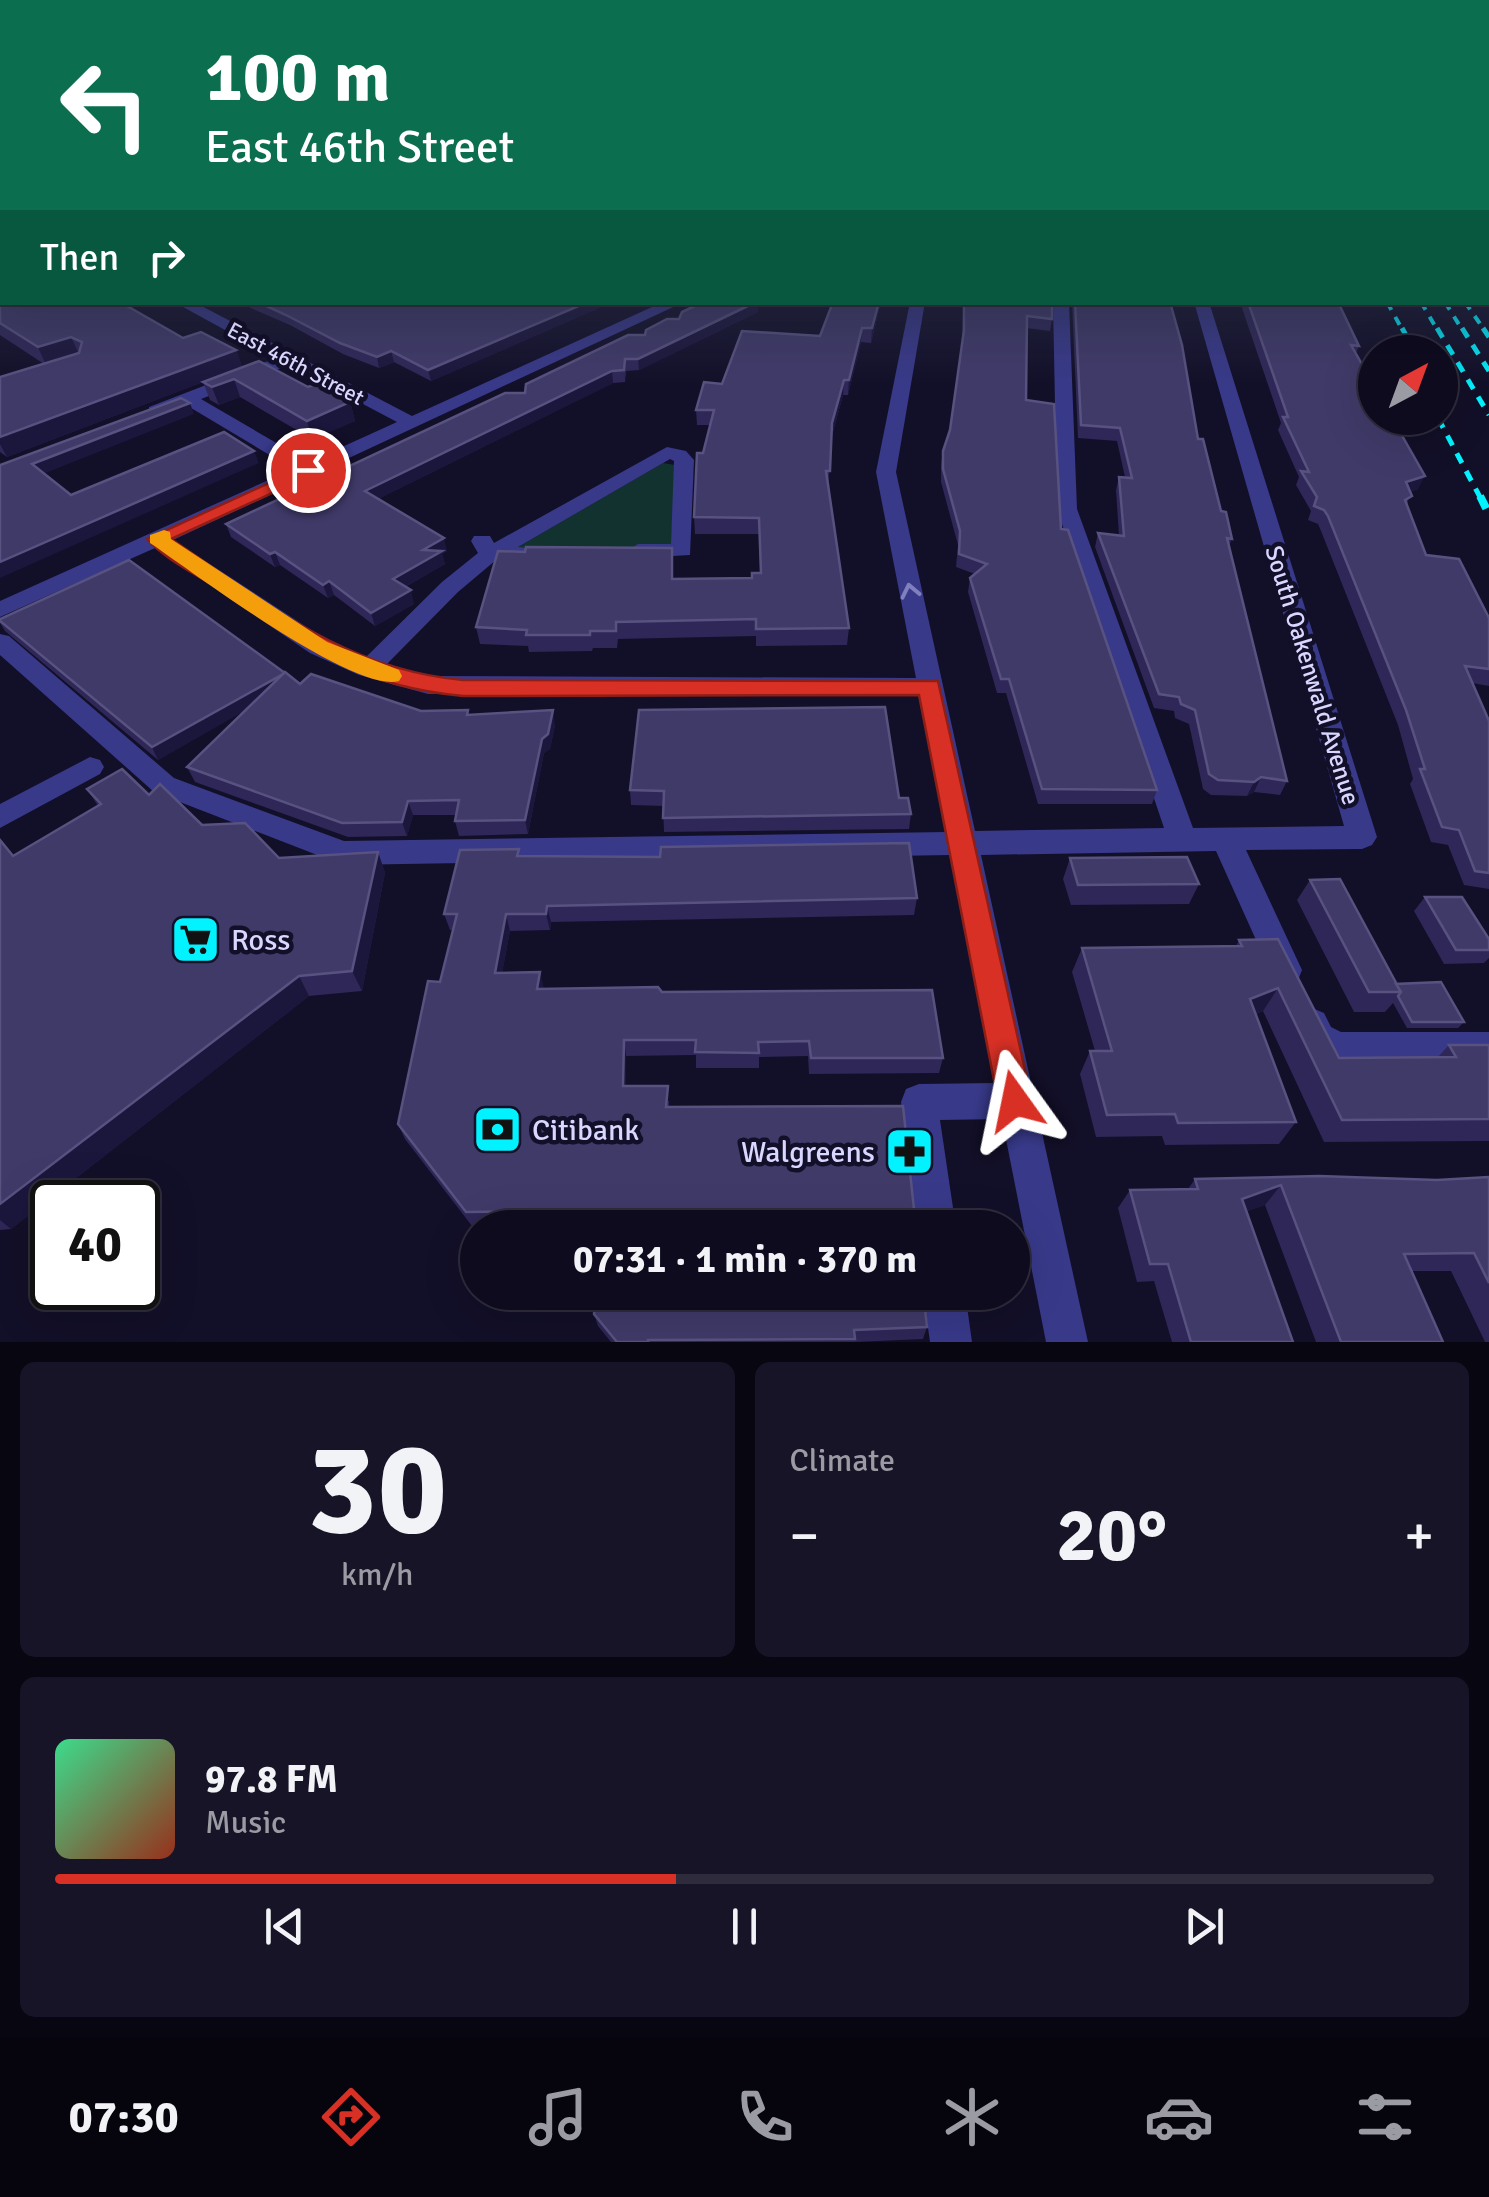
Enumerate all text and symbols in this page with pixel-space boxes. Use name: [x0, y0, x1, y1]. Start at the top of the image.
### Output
text: 100 m: [205, 34, 390, 120]
icon: left: [40, 40, 170, 170]
text: East 46th Street: [205, 120, 514, 175]
icon: right: [139, 230, 194, 285]
text: Then: [40, 234, 119, 281]
street label: East 46th Street: [223, 316, 369, 411]
north arrow: [1358, 335, 1458, 435]
map controls: [1358, 335, 1458, 435]
pin: [266, 428, 351, 513]
icon: arrive: [281, 443, 336, 498]
street label: South Oakenwald Avenue: [1258, 542, 1367, 809]
one-way arrow: [901, 583, 922, 600]
supermarket icon: Ross: [170, 914, 222, 966]
place label: Ross: [231, 922, 290, 959]
position arrow: [963, 1049, 1067, 1153]
bank icon: Citibank: [471, 1104, 523, 1156]
place label: Citibank: [532, 1112, 639, 1149]
pharmacy icon: Walgreens: [884, 1126, 936, 1178]
place label: Walgreens: [741, 1134, 875, 1171]
speed limit sign: 40: [30, 1180, 160, 1310]
text: 07:31 · 1 min · 370 m: [573, 1236, 917, 1283]
text: 30: [307, 1410, 447, 1570]
text: Climate: [790, 1441, 895, 1480]
text: 20°: [1056, 1489, 1167, 1582]
text: −: [790, 1502, 819, 1570]
text: +: [1404, 1502, 1434, 1570]
text: km/h: [341, 1555, 413, 1594]
text: 97.8 FM: [205, 1756, 338, 1803]
text: Music: [205, 1803, 286, 1842]
icon: previous: [257, 1899, 312, 1954]
icon: pause: [717, 1899, 772, 1954]
icon: next: [1177, 1899, 1232, 1954]
icon: directions: [316, 2082, 386, 2152]
icon: music: [523, 2082, 593, 2152]
icon: phone: [730, 2082, 800, 2152]
icon: climate: [937, 2082, 1007, 2152]
icon: car: [1144, 2082, 1214, 2152]
icon: filters: [1350, 2082, 1420, 2152]
text: 07:30: [68, 2090, 179, 2145]

